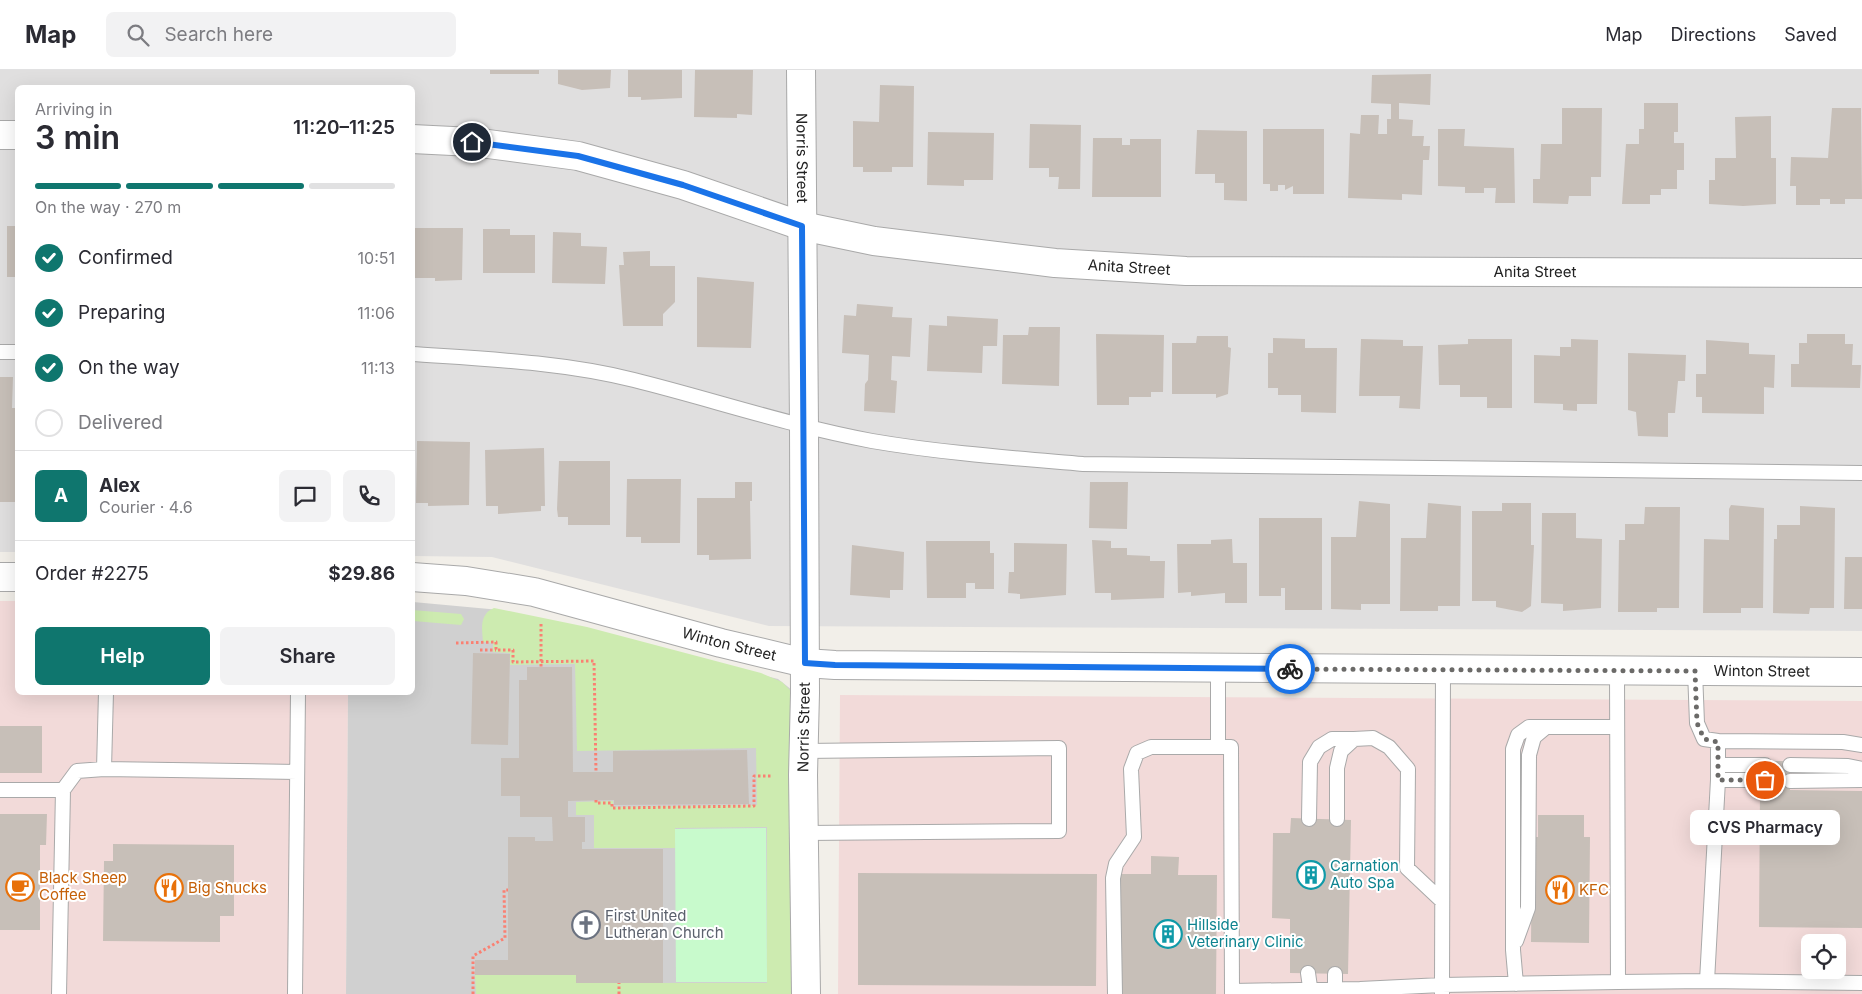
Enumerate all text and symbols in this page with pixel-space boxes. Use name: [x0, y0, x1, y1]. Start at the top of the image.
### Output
search box: [106, 12, 456, 57]
text: Map: [25, 20, 76, 49]
icon: search: [124, 21, 152, 49]
text: Search here: [164, 23, 273, 46]
text: Map: [1605, 24, 1643, 45]
text: Directions: [1671, 24, 1756, 45]
text: Saved: [1784, 24, 1837, 45]
text: Arriving in: [35, 99, 112, 119]
street label: Norris Street: [792, 113, 812, 203]
text: 11:20–11:25: [293, 116, 395, 139]
text: 3 min: [35, 118, 120, 157]
pin: [451, 121, 493, 163]
icon: home: [458, 128, 486, 156]
text: On the way · 270 m: [35, 197, 181, 217]
icon: check: [35, 244, 63, 272]
text: Confirmed: [78, 246, 173, 269]
text: 10:51: [358, 248, 395, 268]
street label: Anita Street: [1087, 255, 1171, 279]
street label: Anita Street: [1494, 262, 1577, 281]
icon: check: [35, 299, 63, 327]
text: Preparing: [78, 301, 165, 324]
text: 11:06: [357, 303, 395, 323]
icon: check: [35, 354, 63, 382]
text: On the way: [78, 356, 180, 379]
text: 11:13: [361, 358, 395, 378]
text: Delivered: [78, 411, 163, 434]
button: chat: [279, 470, 331, 522]
button: phone: [343, 470, 395, 522]
text: Alex: [99, 474, 140, 497]
text: A: [54, 484, 68, 507]
text: Courier · 4.6: [99, 497, 193, 517]
text: Order #2275: [35, 562, 149, 585]
text: $29.86: [328, 562, 395, 585]
street label: Winton Street: [680, 623, 778, 665]
button: Help: [35, 627, 210, 685]
button: Share: [220, 627, 395, 685]
courier: [1265, 644, 1315, 694]
icon: bike: [1276, 655, 1304, 683]
street label: Winton Street: [1713, 661, 1810, 681]
street label: Norris Street: [793, 682, 814, 772]
pin: [1744, 759, 1786, 801]
icon: bag: [1751, 766, 1779, 794]
callout: CVS Pharmacy: [1690, 810, 1840, 845]
text: CVS Pharmacy: [1707, 817, 1823, 837]
place label: Carnation Auto Spa: [1330, 856, 1399, 892]
building icon: Carnation Auto Spa: [1296, 860, 1326, 890]
place label: Black Sheep Coffee: [39, 868, 127, 904]
cafe icon: Black Sheep Coffee: [5, 872, 35, 902]
restaurant icon: Big Shucks: [154, 873, 184, 903]
restaurant icon: KFC: [1545, 875, 1575, 905]
place label: Big Shucks: [188, 878, 267, 897]
place label: KFC: [1579, 880, 1609, 899]
place label: First United Lutheran Church: [605, 906, 724, 942]
church icon: First United Lutheran Church: [571, 910, 601, 940]
place label: Hillside Veterinary Clinic: [1187, 915, 1303, 951]
building icon: Hillside Veterinary Clinic: [1153, 919, 1183, 949]
map controls: [1801, 934, 1846, 979]
button: locate: [1801, 934, 1846, 979]

